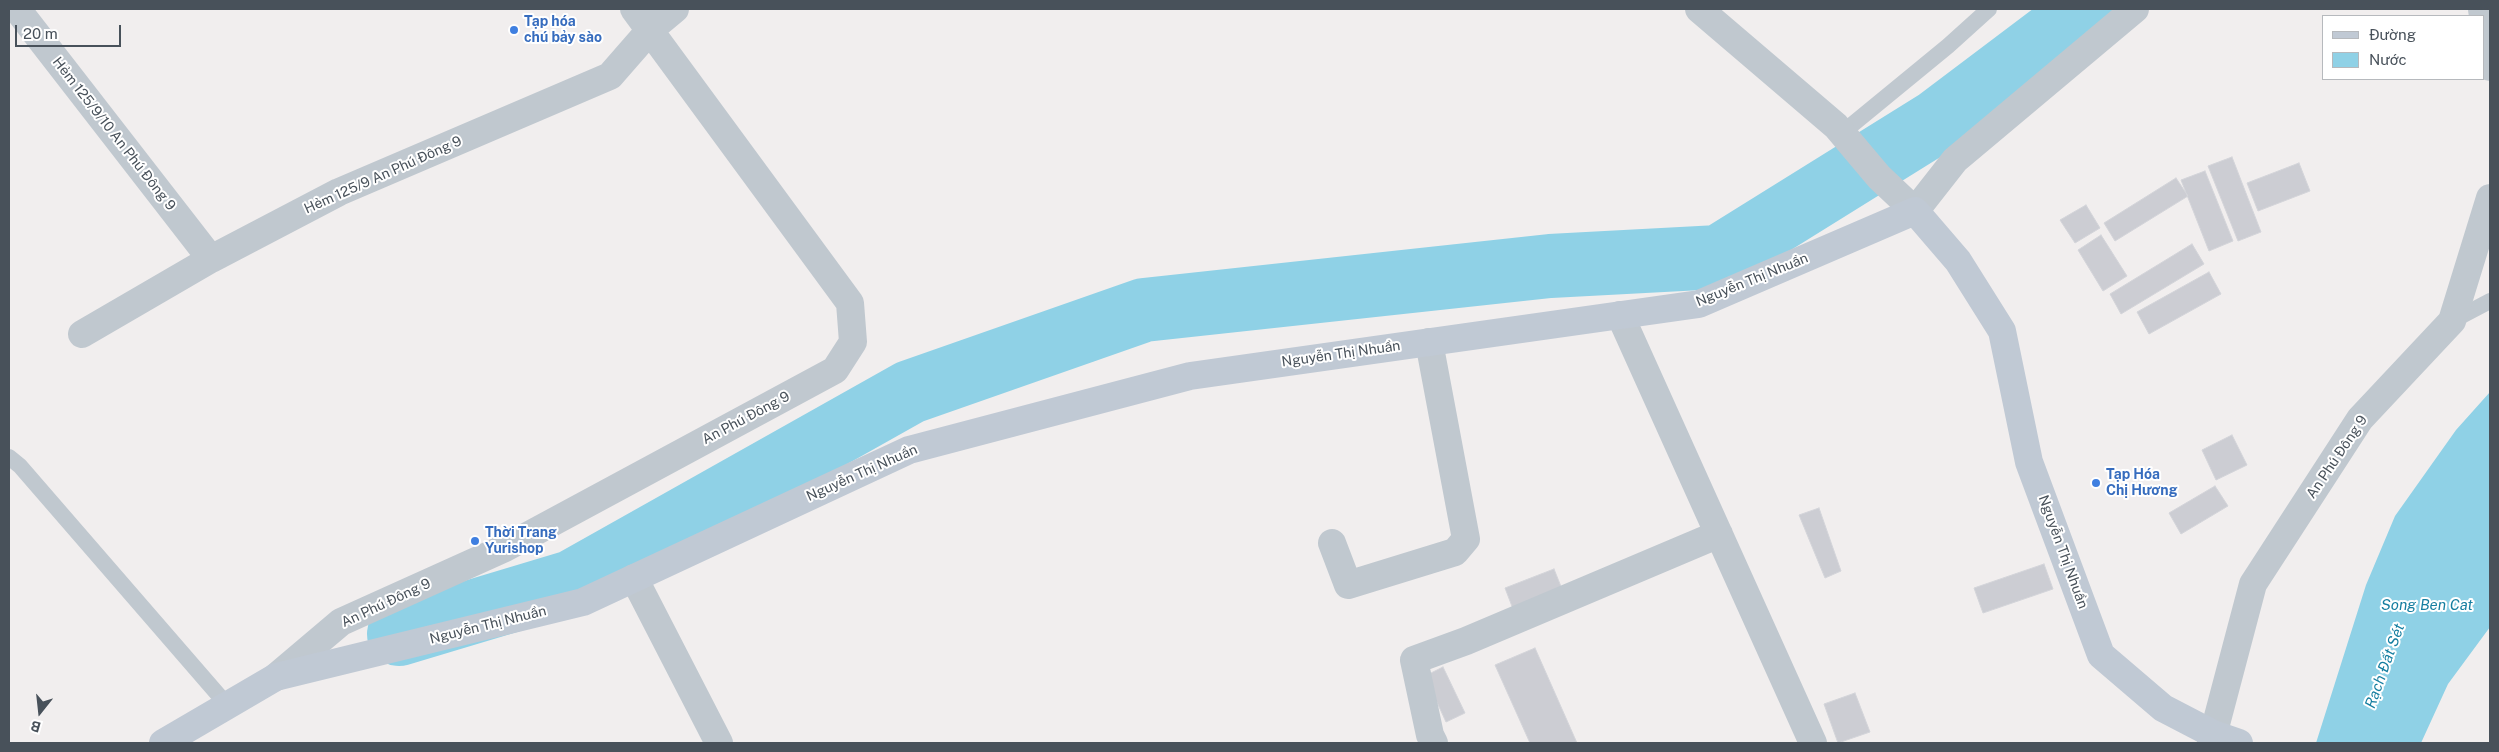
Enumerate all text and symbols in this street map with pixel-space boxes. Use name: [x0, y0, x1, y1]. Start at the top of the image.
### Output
place label: Tạp hóa chú bảy sào: [524, 14, 602, 46]
scale bar: [18, 15, 124, 47]
legend: [2322, 15, 2484, 80]
marker: Tạp hóa chú bảy sào: [508, 24, 520, 36]
text: 20 m: [23, 25, 58, 42]
text: Đường: [2369, 26, 2416, 43]
text: Nước: [2369, 51, 2407, 68]
street label: Hẻm 125/9/10 An Phú Đông 9: [49, 54, 179, 214]
street label: Hẻm 125/9 An Phú Đông 9: [302, 133, 464, 217]
street label: Nguyễn Thị Nhuần: [1693, 250, 1811, 310]
street label: Nguyễn Thị Nhuần: [1281, 337, 1401, 371]
street label: An Phú Đông 9: [699, 388, 793, 448]
street label: An Phú Đông 9: [2303, 412, 2371, 502]
street label: Nguyễn Thị Nhuần: [804, 441, 920, 505]
place label: Tạp Hóa Chị Hương: [2106, 467, 2177, 500]
marker: Tạp Hóa Chị Hương: [2090, 477, 2102, 489]
street label: Nguyễn Thị Nhuần: [2035, 493, 2091, 611]
place label: Thời Trang Yurishop: [485, 525, 557, 558]
marker: Thời Trang Yurishop: [469, 535, 481, 547]
street label: An Phú Đông 9: [339, 575, 433, 631]
water label: Song Ben Cat: [2381, 596, 2473, 614]
street label: Nguyễn Thị Nhuần: [428, 602, 548, 648]
water label: Rạch Đất Sét: [2361, 621, 2409, 711]
north arrow: [15, 687, 65, 737]
text: B: [29, 717, 43, 735]

